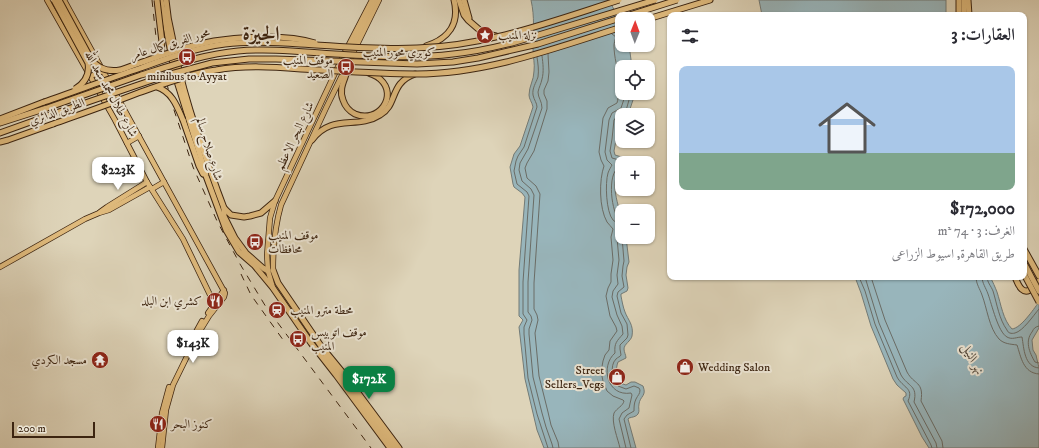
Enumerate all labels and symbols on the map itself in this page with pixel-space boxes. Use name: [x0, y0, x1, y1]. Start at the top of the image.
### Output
north arrow: [615, 12, 655, 52]
district label: الجيزة: [242, 22, 280, 47]
street label: محور الفريق كمال عامر: [128, 25, 213, 64]
place icon: نزلة المنيب: [475, 25, 495, 45]
place label: نزلة المنيب: [498, 28, 537, 43]
street label: كوبري محور المنيب: [363, 45, 435, 62]
street label: شارع طلال محمد سعد الله: [79, 47, 144, 141]
bus stop icon: minibus to Ayyat: [177, 47, 197, 67]
place label: موقف المنيب الصعيد: [283, 53, 333, 82]
bus stop icon: موقف المنيب الصعيد: [336, 57, 356, 77]
place label: minibus to Ayyat: [147, 69, 227, 84]
street label: الطريق الدائري: [27, 95, 88, 131]
street label: شارع البحر الاعظم: [273, 99, 320, 174]
street label: شارع صلاح سالم: [189, 116, 226, 184]
pin: $223K: [90, 157, 146, 191]
place label: موقف المنيب محافظات: [268, 228, 318, 257]
bus stop icon: موقف المنيب محافظات: [245, 232, 265, 252]
restaurant icon: كشري ابن البلد: [205, 291, 225, 311]
place label: كشري ابن البلد: [141, 294, 202, 311]
station icon: محطة مترو المنيب: [267, 300, 287, 320]
place label: محطة مترو المنيب: [290, 303, 354, 318]
place label: موقف اتوبيس المنيب: [311, 325, 367, 354]
bus stop icon: موقف اتوبيس المنيب: [288, 329, 308, 349]
pin: $143K: [165, 330, 221, 364]
water label: نهر النيل: [957, 340, 988, 378]
temple icon: مسجد الكردي: [90, 350, 110, 370]
place label: مسجد الكردي: [31, 353, 87, 370]
shop icon: Wedding Salon: [675, 357, 695, 377]
place label: Wedding Salon: [697, 360, 771, 375]
place label: Street Sellers_Vegs: [545, 363, 604, 392]
pin: $172K: [341, 366, 397, 400]
shop icon: Street Sellers_Vegs: [607, 367, 627, 387]
restaurant icon: كنوز البحر: [148, 414, 168, 434]
place label: كنوز البحر: [169, 417, 212, 432]
scale bar: [12, 420, 95, 439]

